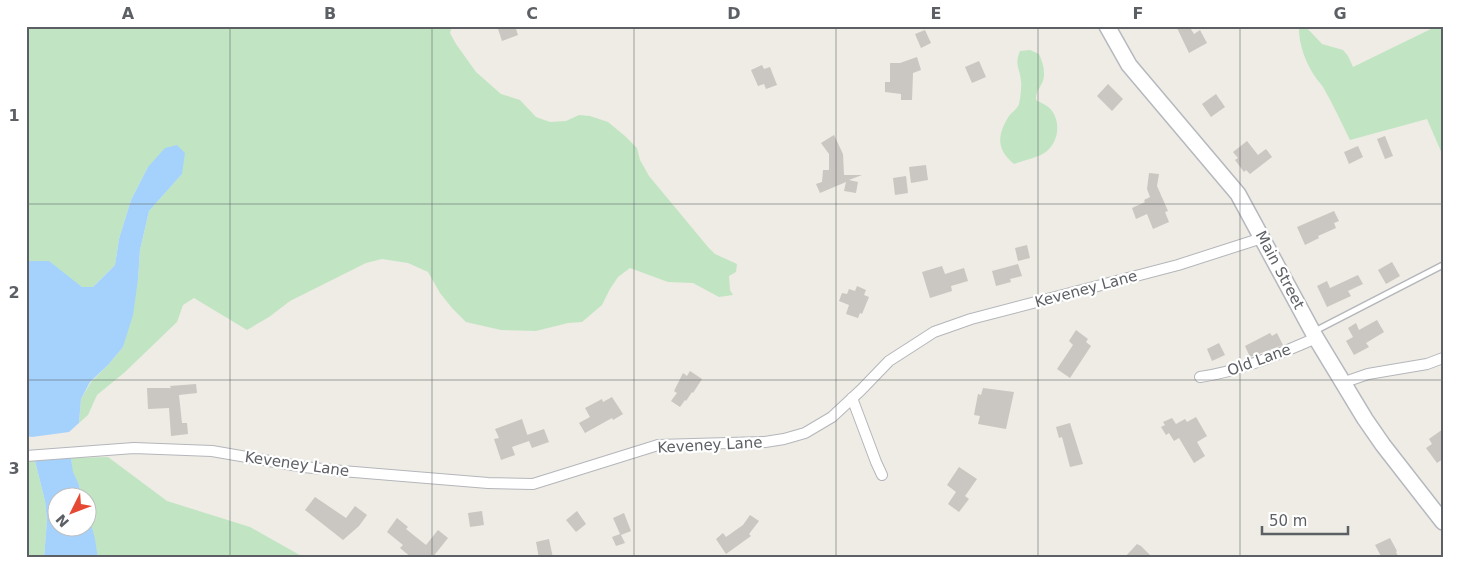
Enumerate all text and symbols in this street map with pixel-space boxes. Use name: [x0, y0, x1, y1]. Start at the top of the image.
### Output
text: A: [122, 4, 135, 23]
text: B: [324, 4, 336, 23]
text: C: [526, 4, 538, 23]
text: D: [727, 4, 741, 23]
text: E: [931, 4, 941, 23]
text: F: [1133, 4, 1143, 23]
text: G: [1333, 4, 1347, 23]
text: 1: [8, 106, 20, 125]
street label: Main Street: [1252, 228, 1308, 312]
street label: Keveney Lane: [1033, 267, 1139, 311]
text: 2: [8, 283, 20, 302]
street label: Old Lane: [1225, 340, 1293, 380]
street label: Keveney Lane: [657, 433, 763, 457]
street label: Keveney Lane: [244, 448, 350, 480]
text: 3: [8, 459, 20, 478]
north arrow: [48, 486, 98, 536]
scale bar: [1262, 504, 1348, 536]
text: N: [52, 511, 72, 530]
text: 50 m: [1269, 512, 1307, 530]

